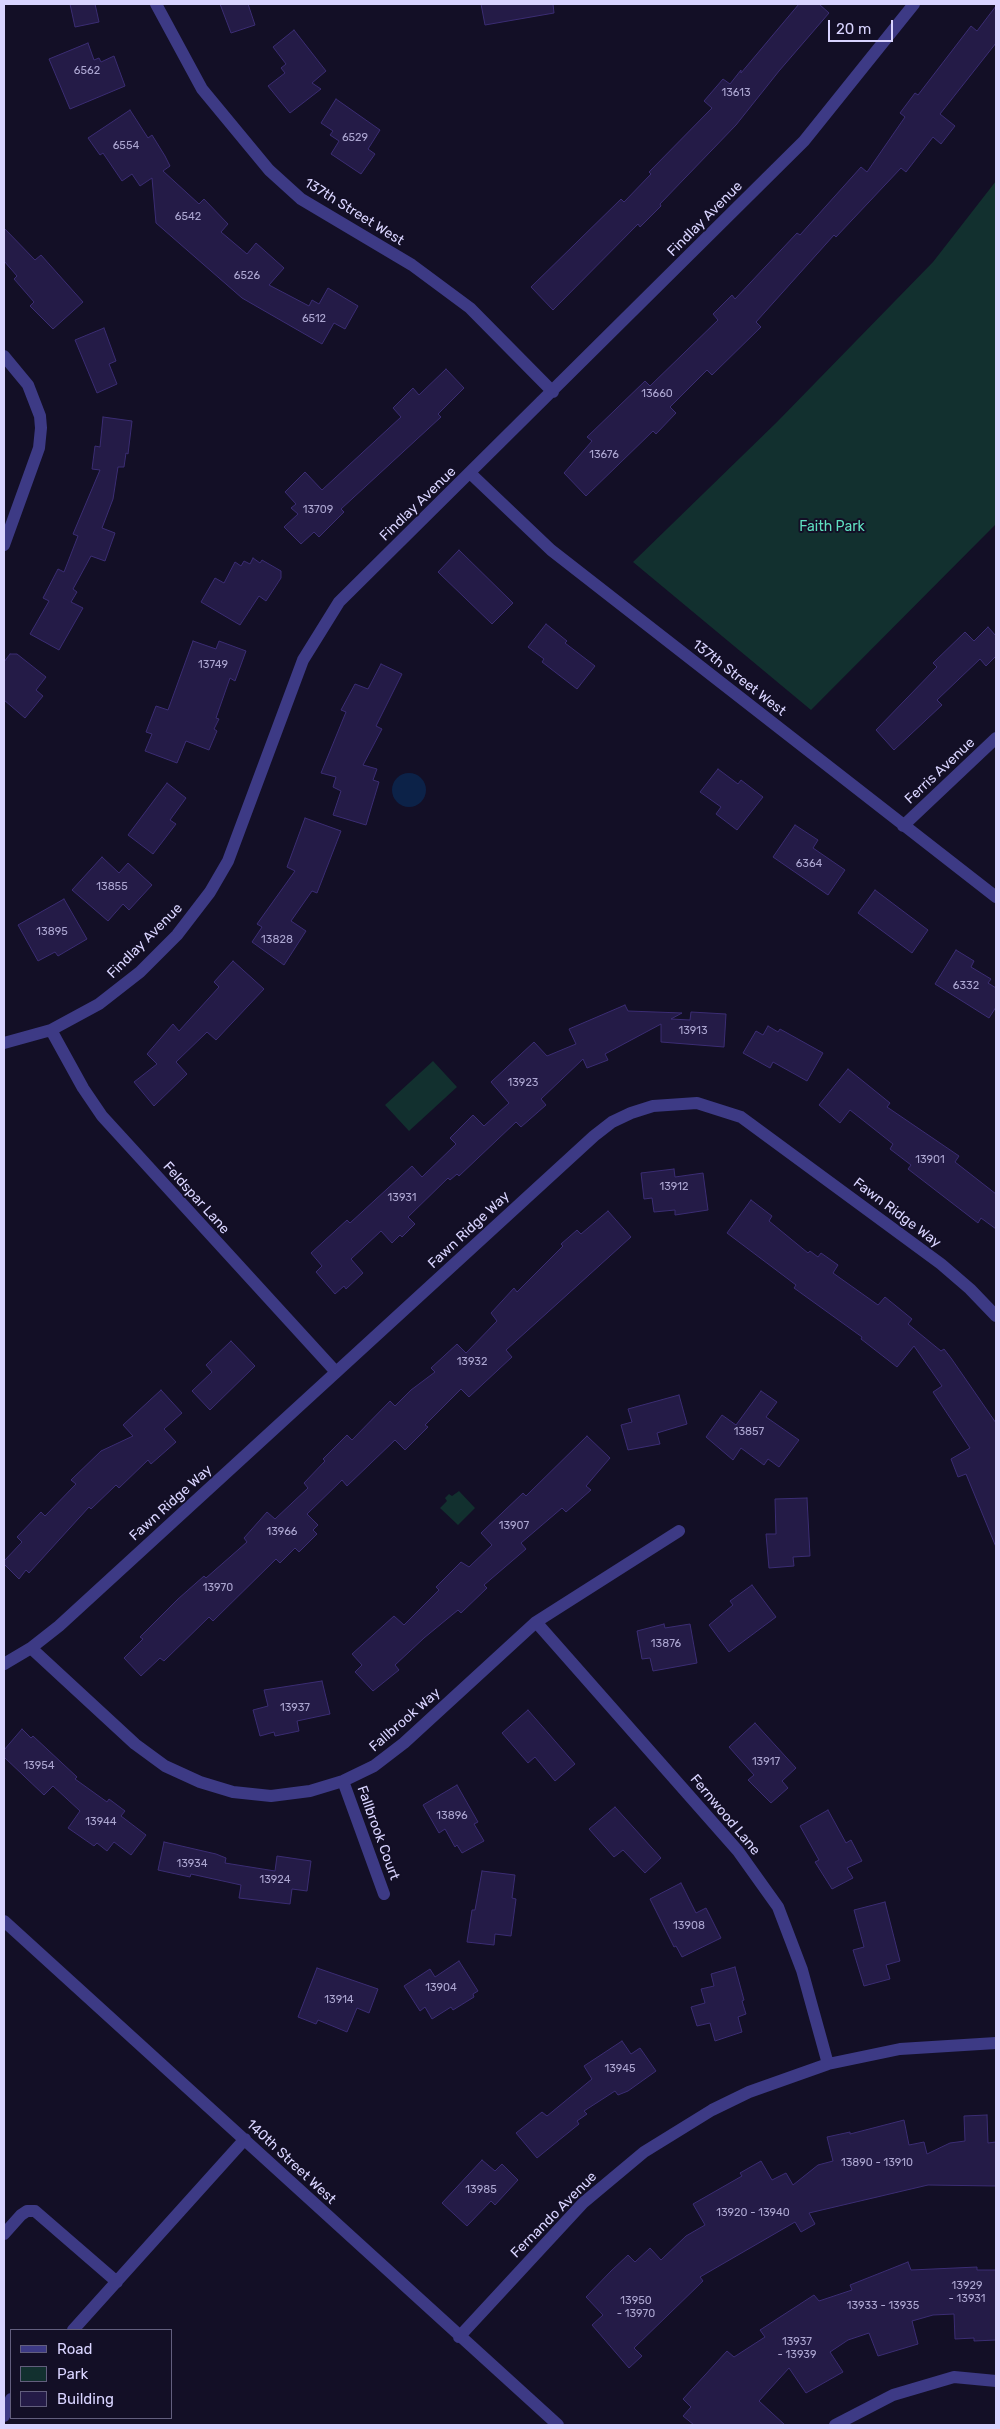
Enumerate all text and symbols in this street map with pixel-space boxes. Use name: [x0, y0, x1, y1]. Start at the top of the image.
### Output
scale bar: [830, 10, 895, 42]
text: 20 m: [836, 20, 871, 38]
house number: 6562: [74, 64, 100, 78]
house number: 13613: [721, 86, 751, 100]
house number: 6529: [342, 131, 368, 145]
house number: 6554: [113, 139, 139, 153]
street label: 137th Street West: [301, 175, 407, 249]
street label: Findlay Avenue: [664, 178, 746, 260]
house number: 6542: [175, 210, 201, 224]
house number: 6526: [234, 269, 260, 283]
house number: 6512: [302, 312, 326, 326]
house number: 13660: [641, 387, 673, 401]
house number: 13676: [589, 448, 619, 462]
street label: Findlay Avenue: [376, 463, 460, 545]
house number: 13709: [303, 503, 333, 517]
park label: Faith Park: [799, 519, 865, 535]
street label: 137th Street West: [689, 636, 789, 720]
house number: 13749: [198, 658, 228, 672]
street label: Ferris Avenue: [902, 734, 978, 808]
house number: 6364: [796, 857, 822, 871]
house number: 13855: [96, 880, 128, 894]
street label: Findlay Avenue: [104, 900, 186, 982]
house number: 13895: [36, 925, 68, 939]
house number: 13828: [261, 933, 293, 947]
house number: 6332: [953, 979, 979, 993]
house number: 13913: [678, 1024, 708, 1038]
house number: 13923: [508, 1076, 538, 1090]
house number: 13901: [915, 1153, 945, 1167]
street label: Feldspar Lane: [159, 1158, 233, 1238]
street label: Fawn Ridge Way: [850, 1175, 944, 1251]
house number: 13912: [659, 1180, 689, 1194]
street label: Fawn Ridge Way: [425, 1188, 513, 1272]
house number: 13931: [388, 1191, 416, 1205]
house number: 13932: [457, 1355, 487, 1369]
house number: 13857: [734, 1425, 764, 1439]
street label: Fawn Ridge Way: [126, 1462, 216, 1544]
house number: 13907: [499, 1519, 529, 1533]
house number: 13966: [266, 1525, 298, 1539]
house number: 13970: [203, 1581, 233, 1595]
house number: 13876: [651, 1637, 681, 1651]
street label: Fallbrook Way: [366, 1685, 444, 1755]
house number: 13937: [280, 1701, 310, 1715]
house number: 13917: [752, 1755, 780, 1769]
house number: 13954: [23, 1759, 55, 1773]
street label: Fernwood Lane: [686, 1771, 764, 1859]
street label: Fallbrook Court: [353, 1784, 403, 1882]
house number: 13896: [436, 1809, 468, 1823]
house number: 13944: [85, 1815, 117, 1829]
house number: 13934: [176, 1857, 208, 1871]
house number: 13924: [259, 1873, 291, 1887]
house number: 13908: [673, 1919, 705, 1933]
house number: 13904: [425, 1981, 457, 1995]
house number: 13914: [324, 1993, 354, 2007]
house number: 13945: [604, 2062, 636, 2076]
street label: 140th Street West: [243, 2116, 339, 2208]
house number: 13890 - 13910: [841, 2156, 913, 2170]
street label: Fernando Avenue: [508, 2169, 600, 2261]
house number: 13985: [465, 2183, 497, 2197]
house number: 13920 - 13940: [716, 2206, 790, 2220]
house number: 13929 - 13931: [949, 2279, 985, 2305]
house number: 13950 - 13970: [617, 2294, 655, 2320]
house number: 13933 - 13935: [847, 2299, 919, 2313]
legend: [10, 2329, 172, 2419]
house number: 13937 - 13939: [778, 2335, 816, 2361]
text: Road: [57, 2340, 93, 2358]
text: Park: [57, 2365, 88, 2383]
text: Building: [57, 2390, 114, 2408]

